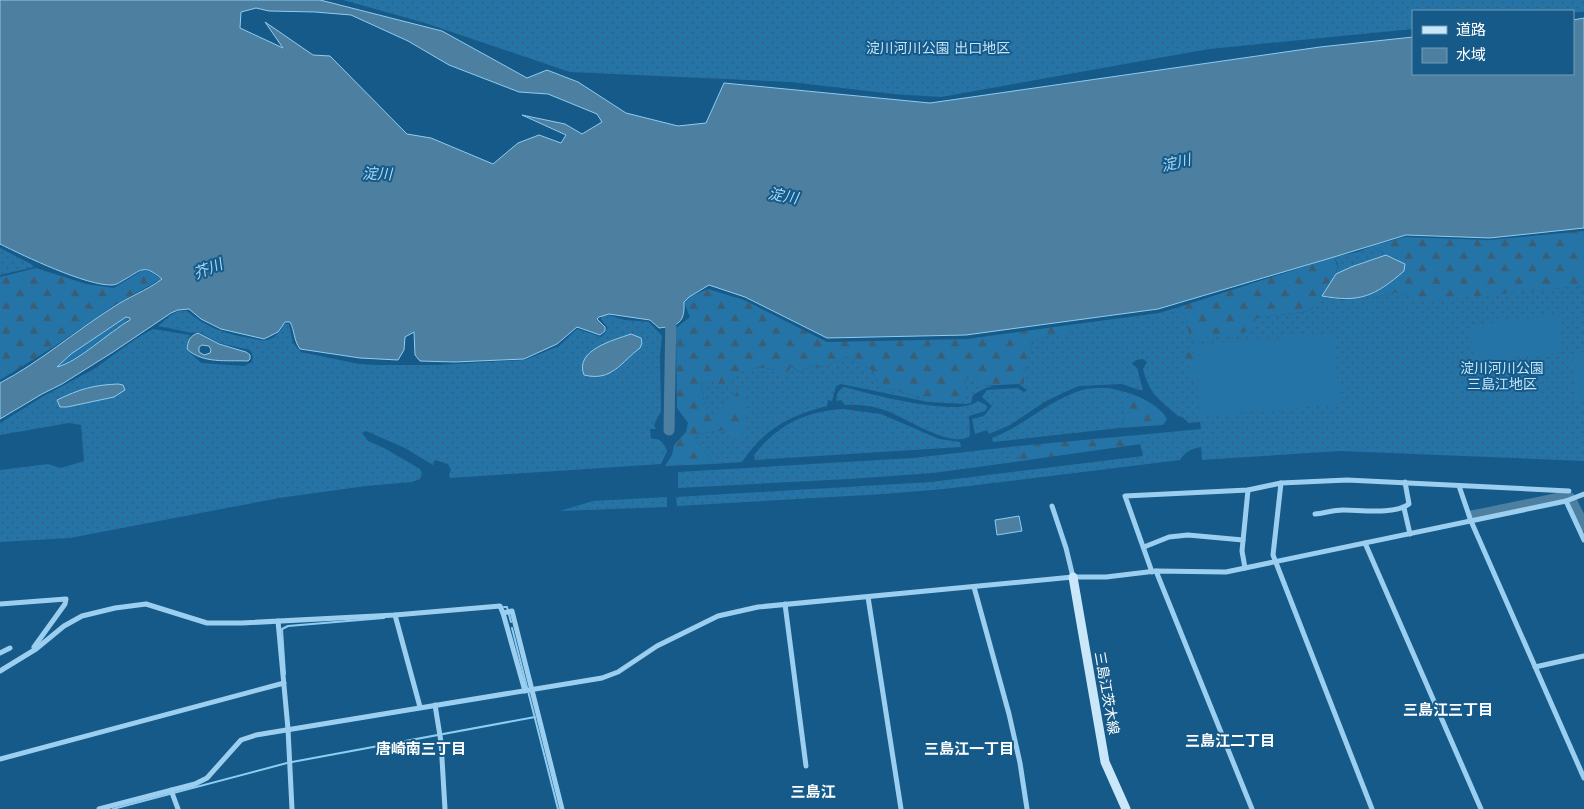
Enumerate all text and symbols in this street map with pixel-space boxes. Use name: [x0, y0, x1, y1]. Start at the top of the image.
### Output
legend: [1412, 10, 1574, 75]
text: 道路: [1456, 21, 1486, 39]
park label: 淀川河川公園 出口地区: [866, 40, 1010, 56]
text: 水域: [1456, 46, 1486, 64]
water label: 淀川: [1159, 150, 1195, 175]
water label: 淀川: [362, 165, 394, 183]
water label: 淀川: [767, 185, 801, 208]
water label: 芥川: [191, 254, 227, 283]
park label: 淀川河川公園 三島江地区: [1460, 360, 1544, 392]
street label: 三島江茨木線: [1092, 650, 1122, 736]
district label: 三島江三丁目: [1403, 701, 1493, 719]
district label: 三島江二丁目: [1185, 732, 1275, 750]
district label: 唐崎南三丁目: [376, 740, 466, 758]
district label: 三島江一丁目: [924, 740, 1014, 758]
district label: 三島江: [790, 783, 836, 801]

